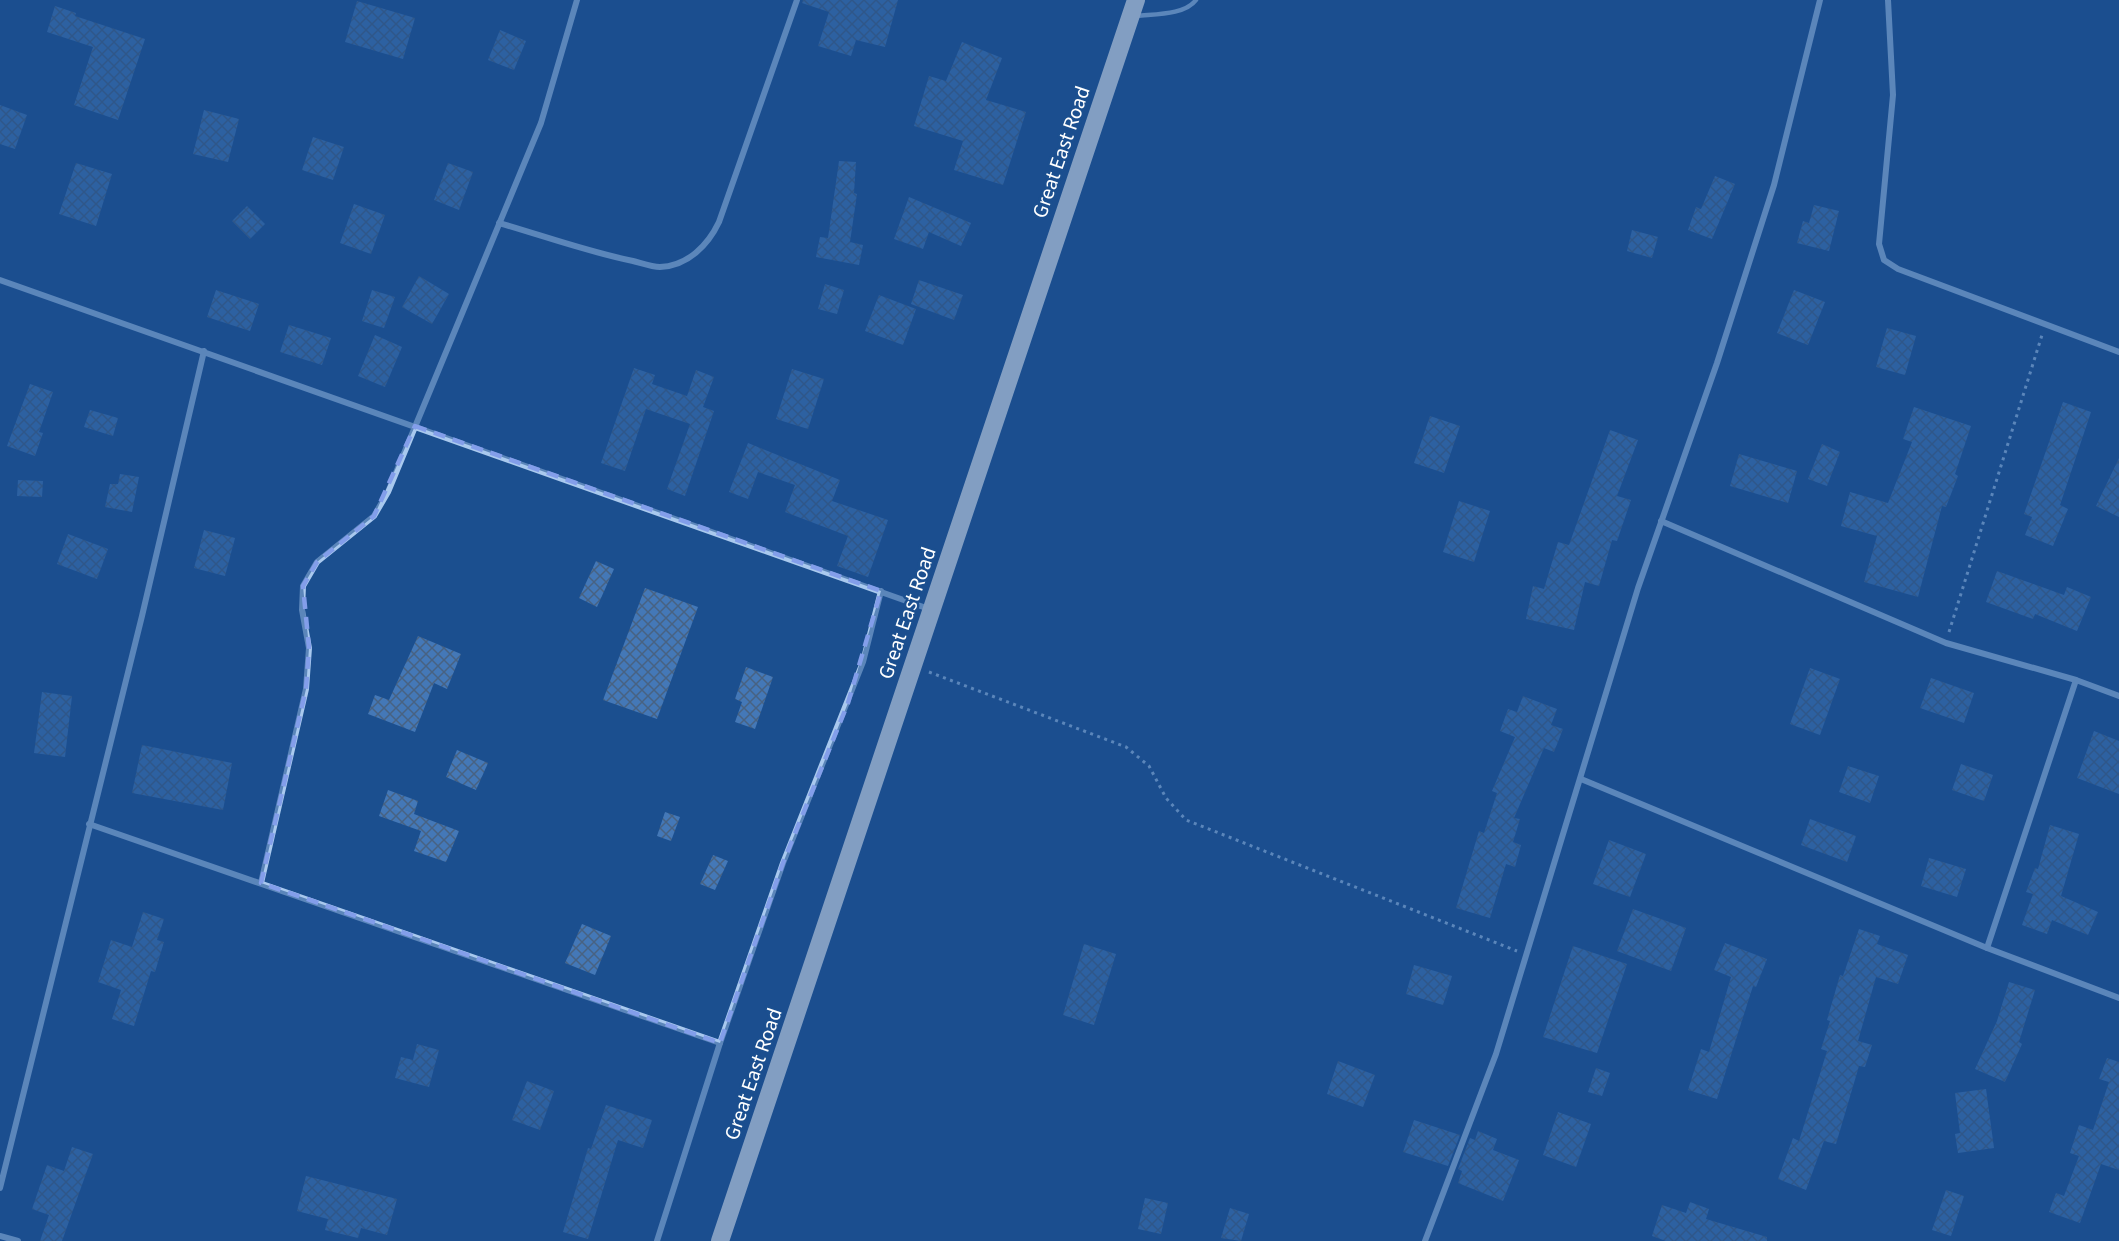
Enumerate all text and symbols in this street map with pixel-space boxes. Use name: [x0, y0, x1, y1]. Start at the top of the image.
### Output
street label: Great East Road: [1024, 82, 1098, 222]
street label: Great East Road: [870, 543, 944, 683]
street label: Great East Road: [716, 1004, 790, 1144]

